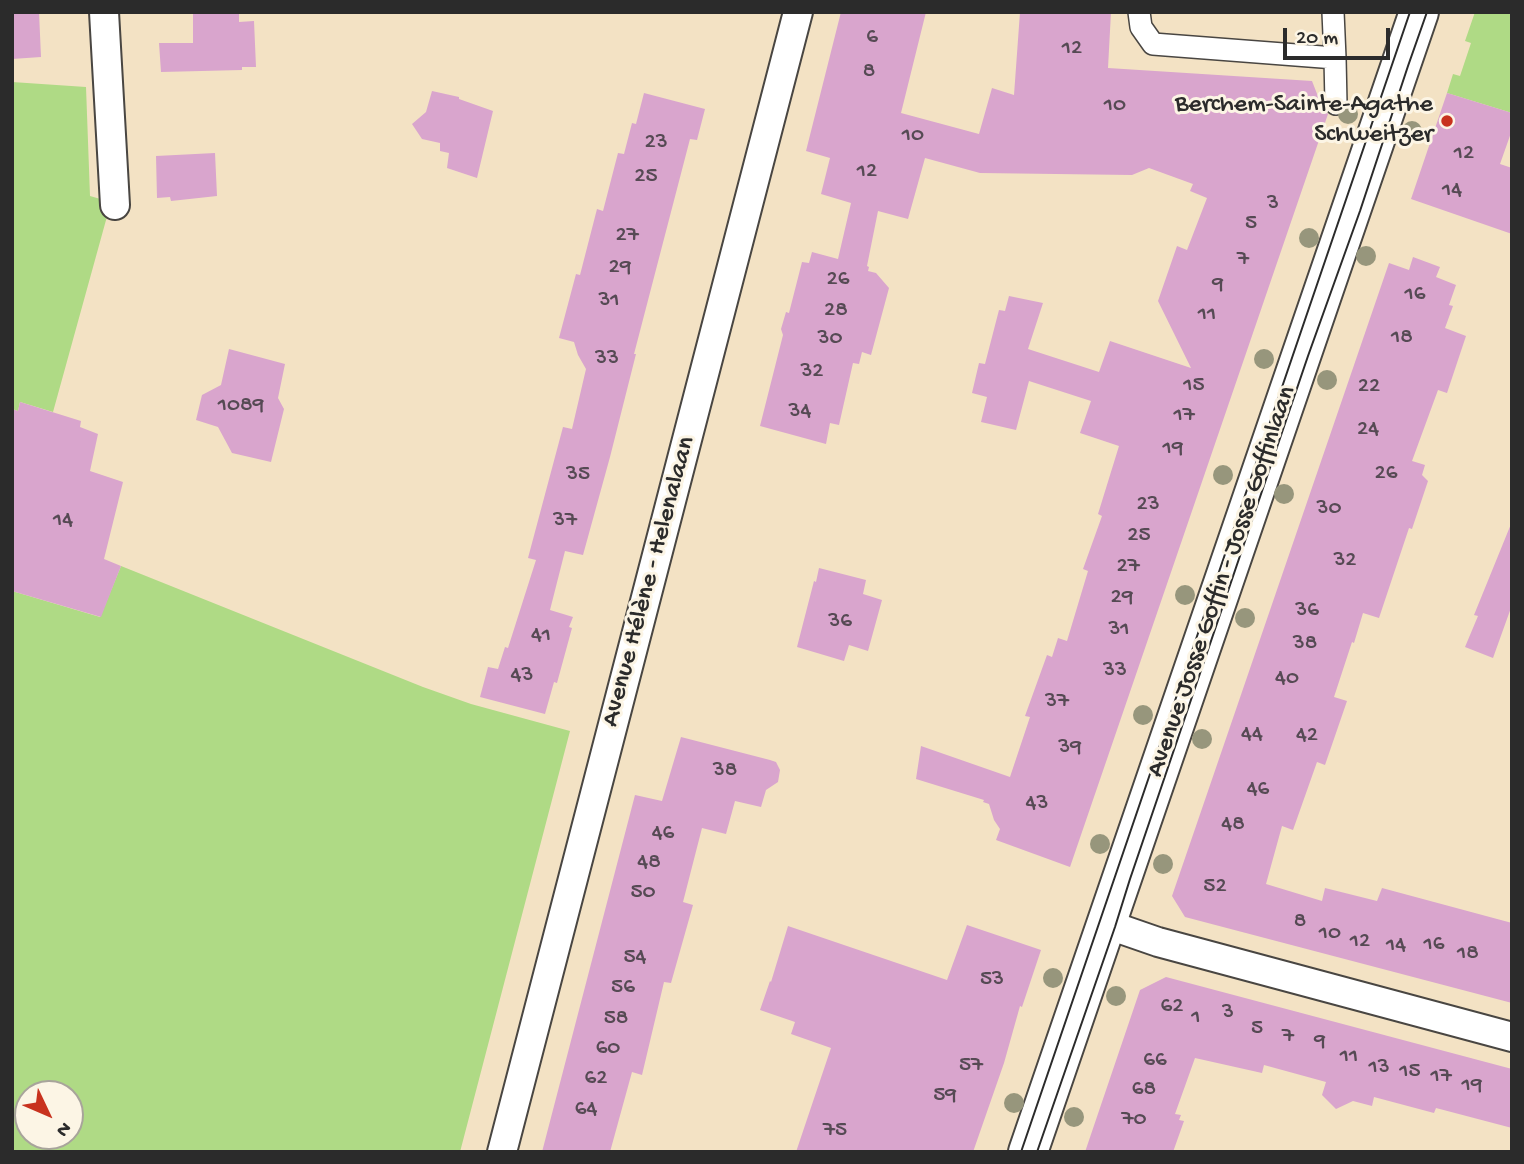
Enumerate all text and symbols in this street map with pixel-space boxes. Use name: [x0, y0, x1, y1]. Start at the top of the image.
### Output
scale bar: [1286, 14, 1393, 58]
house number: 6: [866, 24, 878, 52]
text: 20 m: [1296, 27, 1338, 52]
house number: 12: [1062, 35, 1082, 63]
house number: 8: [863, 58, 875, 86]
place label: Berchem-Sainte-Agathe Schweitzer: [1175, 90, 1433, 152]
house number: 10: [1104, 92, 1126, 120]
marker: Berchem-Sainte-Agathe Schweitzer: [1439, 113, 1455, 129]
house number: 10: [902, 122, 924, 150]
house number: 23: [644, 129, 668, 157]
house number: 12: [1454, 140, 1474, 168]
house number: 12: [857, 158, 877, 186]
house number: 25: [634, 163, 658, 191]
house number: 14: [1442, 177, 1462, 205]
house number: 3: [1267, 190, 1279, 218]
house number: 5: [1245, 210, 1257, 238]
house number: 27: [615, 222, 639, 250]
house number: 7: [1237, 246, 1249, 274]
house number: 29: [609, 254, 631, 282]
house number: 26: [827, 266, 849, 294]
house number: 9: [1212, 271, 1224, 299]
house number: 16: [1405, 281, 1425, 309]
house number: 31: [598, 287, 620, 315]
house number: 28: [824, 297, 848, 325]
house number: 11: [1198, 301, 1216, 329]
house number: 18: [1391, 324, 1413, 352]
house number: 30: [818, 325, 842, 353]
house number: 33: [595, 345, 619, 373]
house number: 32: [800, 358, 824, 386]
house number: 15: [1183, 372, 1205, 400]
house number: 22: [1358, 373, 1380, 401]
street label: Avenue Josse Goffin - Josse Goffinlaan: [1141, 382, 1305, 782]
house number: 1089: [218, 392, 264, 420]
house number: 34: [789, 398, 811, 426]
house number: 17: [1173, 402, 1195, 430]
house number: 24: [1357, 416, 1379, 444]
street label: Avenue Hélène - Helenalaan: [596, 433, 704, 731]
house number: 19: [1163, 435, 1183, 463]
house number: 26: [1375, 460, 1397, 488]
house number: 35: [566, 461, 590, 489]
house number: 23: [1136, 491, 1160, 519]
house number: 30: [1317, 495, 1341, 523]
house number: 14: [53, 507, 73, 535]
house number: 37: [553, 507, 577, 535]
house number: 25: [1127, 522, 1151, 550]
house number: 32: [1333, 547, 1357, 575]
house number: 27: [1116, 553, 1140, 581]
house number: 29: [1111, 584, 1133, 612]
house number: 36: [1295, 597, 1319, 625]
house number: 36: [828, 608, 852, 636]
house number: 31: [1108, 616, 1130, 644]
house number: 41: [531, 622, 551, 650]
house number: 38: [1293, 630, 1317, 658]
house number: 33: [1103, 657, 1127, 685]
house number: 43: [511, 662, 533, 690]
house number: 40: [1275, 665, 1299, 693]
house number: 37: [1045, 688, 1069, 716]
house number: 44: [1241, 721, 1263, 749]
house number: 42: [1296, 722, 1318, 750]
house number: 39: [1058, 734, 1082, 762]
house number: 38: [713, 757, 737, 785]
house number: 46: [1247, 776, 1269, 804]
house number: 43: [1026, 790, 1048, 818]
house number: 48: [1221, 811, 1245, 839]
house number: 46: [652, 820, 674, 848]
house number: 48: [637, 849, 661, 877]
house number: 52: [1203, 873, 1227, 901]
house number: 50: [630, 879, 656, 907]
house number: 8: [1294, 908, 1306, 936]
house number: 10: [1319, 920, 1341, 948]
house number: 12: [1350, 928, 1370, 956]
house number: 16: [1424, 931, 1444, 959]
house number: 14: [1386, 932, 1406, 960]
house number: 18: [1457, 940, 1479, 968]
house number: 54: [624, 944, 646, 972]
house number: 53: [980, 966, 1004, 994]
house number: 56: [611, 974, 635, 1002]
house number: 62: [1161, 993, 1183, 1021]
house number: 3: [1222, 999, 1234, 1027]
house number: 1: [1191, 1004, 1201, 1032]
house number: 58: [604, 1005, 628, 1033]
house number: 5: [1251, 1015, 1263, 1043]
house number: 7: [1282, 1023, 1294, 1051]
house number: 9: [1314, 1028, 1326, 1056]
house number: 60: [596, 1035, 620, 1063]
house number: 11: [1340, 1043, 1358, 1071]
house number: 66: [1143, 1047, 1167, 1075]
house number: 57: [959, 1052, 983, 1080]
house number: 13: [1368, 1054, 1390, 1082]
house number: 15: [1399, 1058, 1421, 1086]
house number: 17: [1430, 1063, 1452, 1091]
house number: 62: [585, 1065, 607, 1093]
house number: 19: [1462, 1072, 1482, 1100]
house number: 68: [1132, 1076, 1156, 1104]
north arrow: [14, 1080, 84, 1150]
house number: 59: [933, 1082, 957, 1110]
house number: 64: [575, 1096, 597, 1124]
house number: 70: [1121, 1106, 1147, 1134]
text: N: [50, 1116, 76, 1141]
house number: 75: [823, 1117, 847, 1145]

